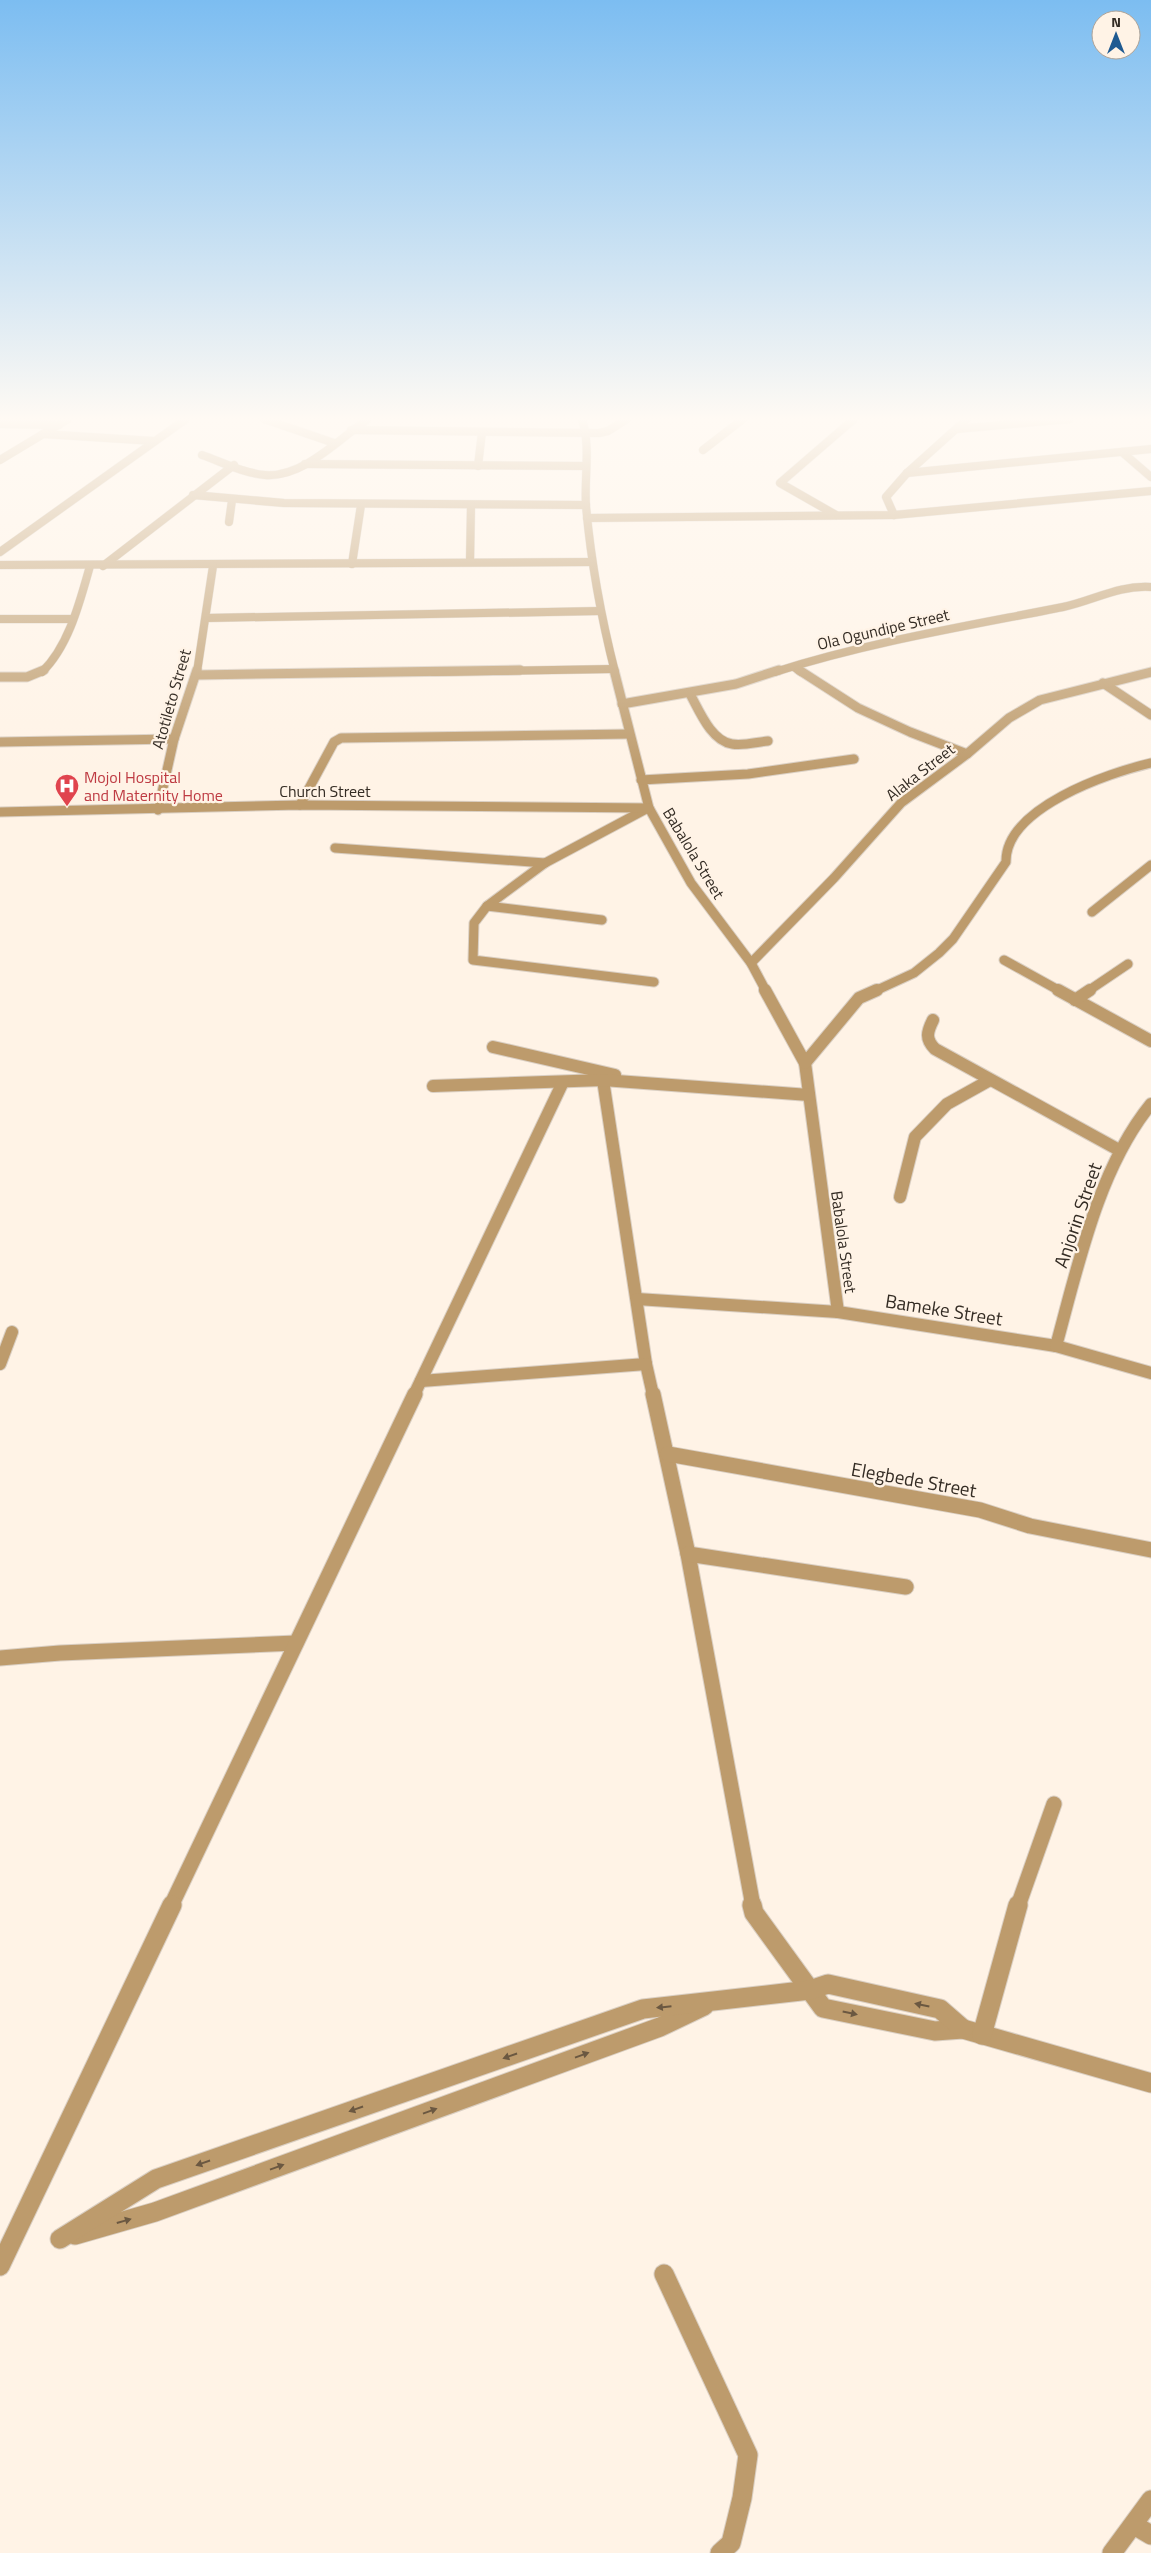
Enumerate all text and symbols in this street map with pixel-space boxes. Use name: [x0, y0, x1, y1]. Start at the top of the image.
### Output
north arrow: [1091, 10, 1141, 60]
text: N: [1111, 11, 1121, 32]
street label: Ola Ogundipe Street: [815, 602, 952, 656]
street label: Atotileto Street: [145, 646, 197, 752]
street label: Alaka Street: [880, 737, 960, 807]
place label: Mojol Hospital and Maternity Home: [84, 765, 223, 807]
hospital icon: Mojol Hospital and Maternity Home: [54, 773, 80, 807]
street label: Church Street: [279, 779, 371, 803]
street label: Babalola Street: [657, 803, 731, 904]
street label: Anjorin Street: [1045, 1158, 1109, 1272]
street label: Babalola Street: [825, 1189, 863, 1295]
street label: Bameke Street: [883, 1285, 1005, 1333]
street label: Elegbede Street: [849, 1454, 979, 1504]
one-way arrow: [914, 2001, 929, 2009]
one-way arrow: [656, 2003, 672, 2011]
one-way arrow: [842, 2009, 857, 2017]
one-way arrow: [575, 2051, 590, 2059]
one-way arrow: [502, 2052, 517, 2060]
one-way arrow: [349, 2106, 364, 2114]
one-way arrow: [422, 2107, 437, 2114]
one-way arrow: [195, 2159, 210, 2167]
one-way arrow: [270, 2163, 285, 2171]
one-way arrow: [116, 2217, 131, 2225]

